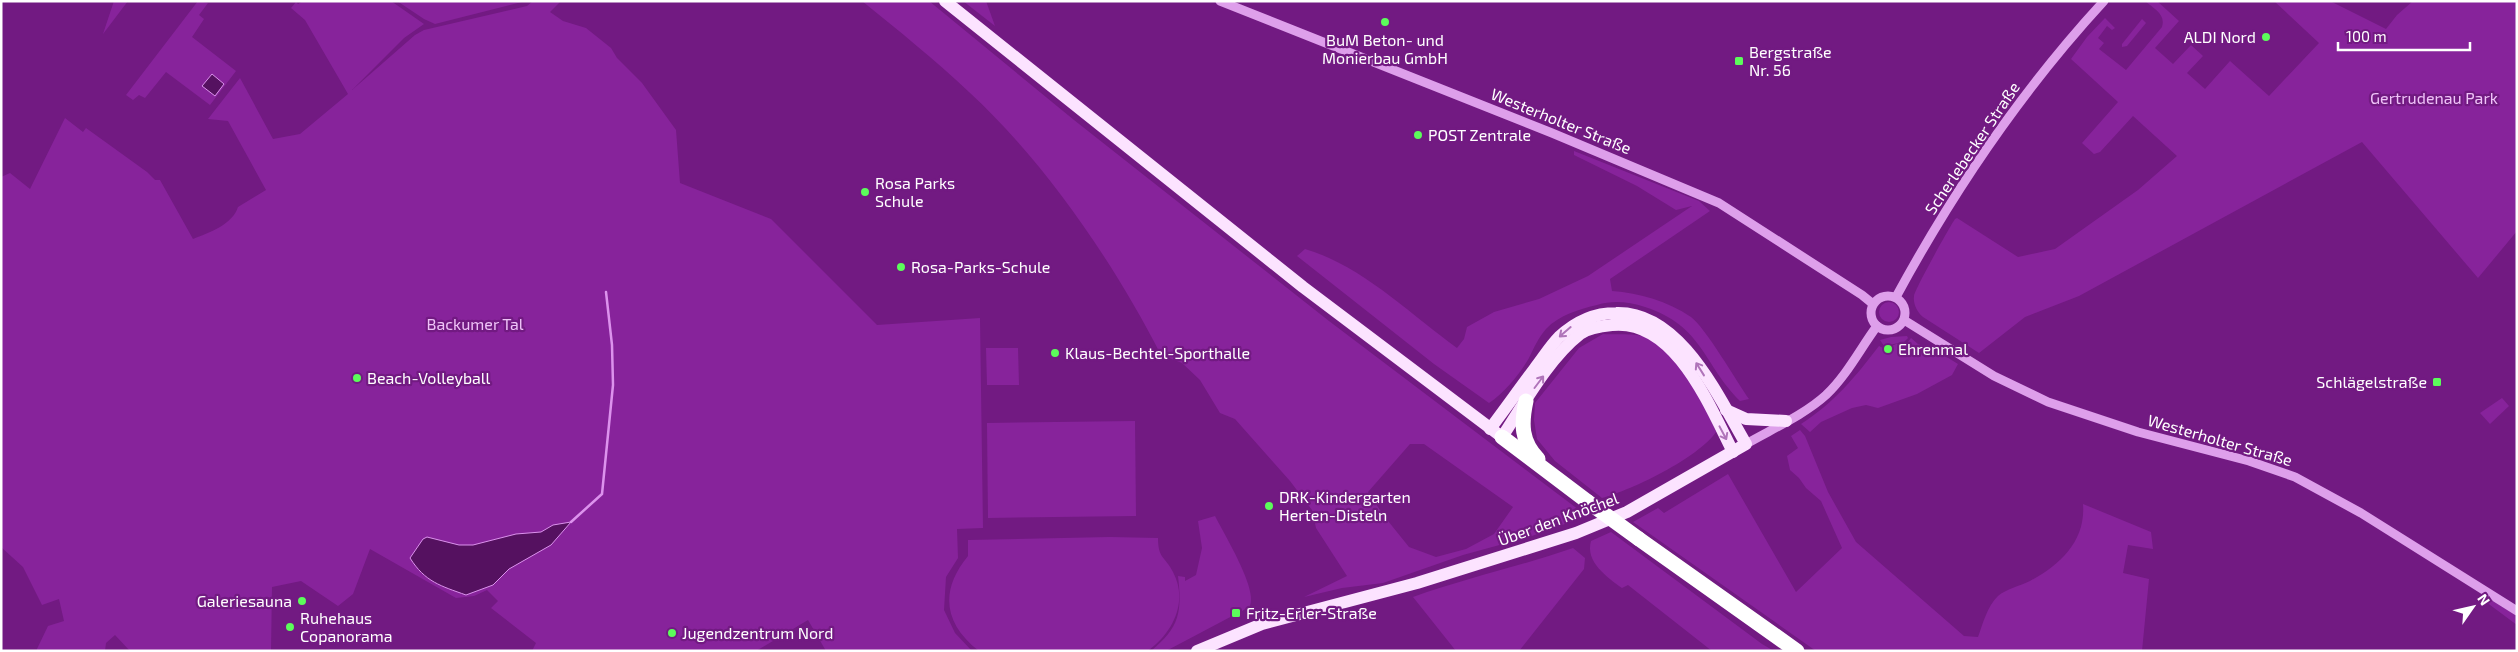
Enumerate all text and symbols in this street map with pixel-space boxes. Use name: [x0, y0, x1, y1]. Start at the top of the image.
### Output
marker: BuM Beton- und Monierbau GmbH: [1379, 16, 1391, 28]
scale bar: [2338, 20, 2470, 52]
place label: ALDI Nord: [2184, 27, 2256, 46]
text: 100 m: [2346, 27, 2387, 45]
place label: BuM Beton- und Monierbau GmbH: [1322, 30, 1448, 67]
marker: ALDI Nord: [2260, 31, 2272, 43]
place label: Bergstraße Nr. 56: [1749, 42, 1832, 79]
marker: Bergstraße Nr. 56: [1733, 55, 1745, 67]
street label: Scherlebecker Straße: [1920, 78, 2023, 218]
street label: Westerholter Straße: [1488, 84, 1634, 157]
park label: Gertrudenau Park: [2370, 88, 2498, 107]
place label: POST Zentrale: [1428, 125, 1531, 144]
marker: POST Zentrale: [1412, 129, 1424, 141]
place label: Rosa Parks Schule: [875, 173, 955, 210]
marker: Rosa Parks Schule: [859, 186, 871, 198]
place label: Rosa-Parks-Schule: [911, 257, 1050, 276]
marker: Rosa-Parks-Schule: [895, 261, 907, 273]
park label: Backumer Tal: [426, 314, 524, 333]
one-way arrow: [1559, 326, 1572, 337]
place label: Ehrenmal: [1898, 339, 1968, 358]
place label: Klaus-Bechtel-Sporthalle: [1065, 343, 1250, 362]
marker: Ehrenmal: [1882, 343, 1894, 355]
marker: Klaus-Bechtel-Sporthalle: [1049, 347, 1061, 359]
one-way arrow: [1695, 362, 1705, 376]
place label: Beach-Volleyball: [367, 368, 491, 387]
marker: Beach-Volleyball: [351, 372, 363, 384]
place label: Schlägelstraße: [2316, 372, 2427, 391]
one-way arrow: [1534, 375, 1544, 389]
marker: Schlägelstraße: [2431, 376, 2443, 388]
street label: Westerholter Straße: [2146, 410, 2295, 469]
one-way arrow: [1718, 425, 1728, 440]
place label: DRK-Kindergarten Herten-Disteln: [1279, 487, 1411, 524]
street label: Über den Knöchel: [1495, 488, 1621, 549]
marker: DRK-Kindergarten Herten-Disteln: [1263, 500, 1275, 512]
north arrow: [2448, 582, 2498, 632]
place label: Galeriesauna: [197, 591, 292, 610]
text: N: [2474, 591, 2494, 608]
marker: Galeriesauna: [296, 595, 308, 607]
place label: Fritz-Erler-Straße: [1246, 603, 1377, 622]
marker: Fritz-Erler-Straße: [1230, 607, 1242, 619]
place label: Ruhehaus Copanorama: [300, 608, 393, 645]
marker: Ruhehaus Copanorama: [284, 621, 296, 633]
place label: Jugendzentrum Nord: [682, 623, 834, 642]
marker: Jugendzentrum Nord: [666, 627, 678, 639]

